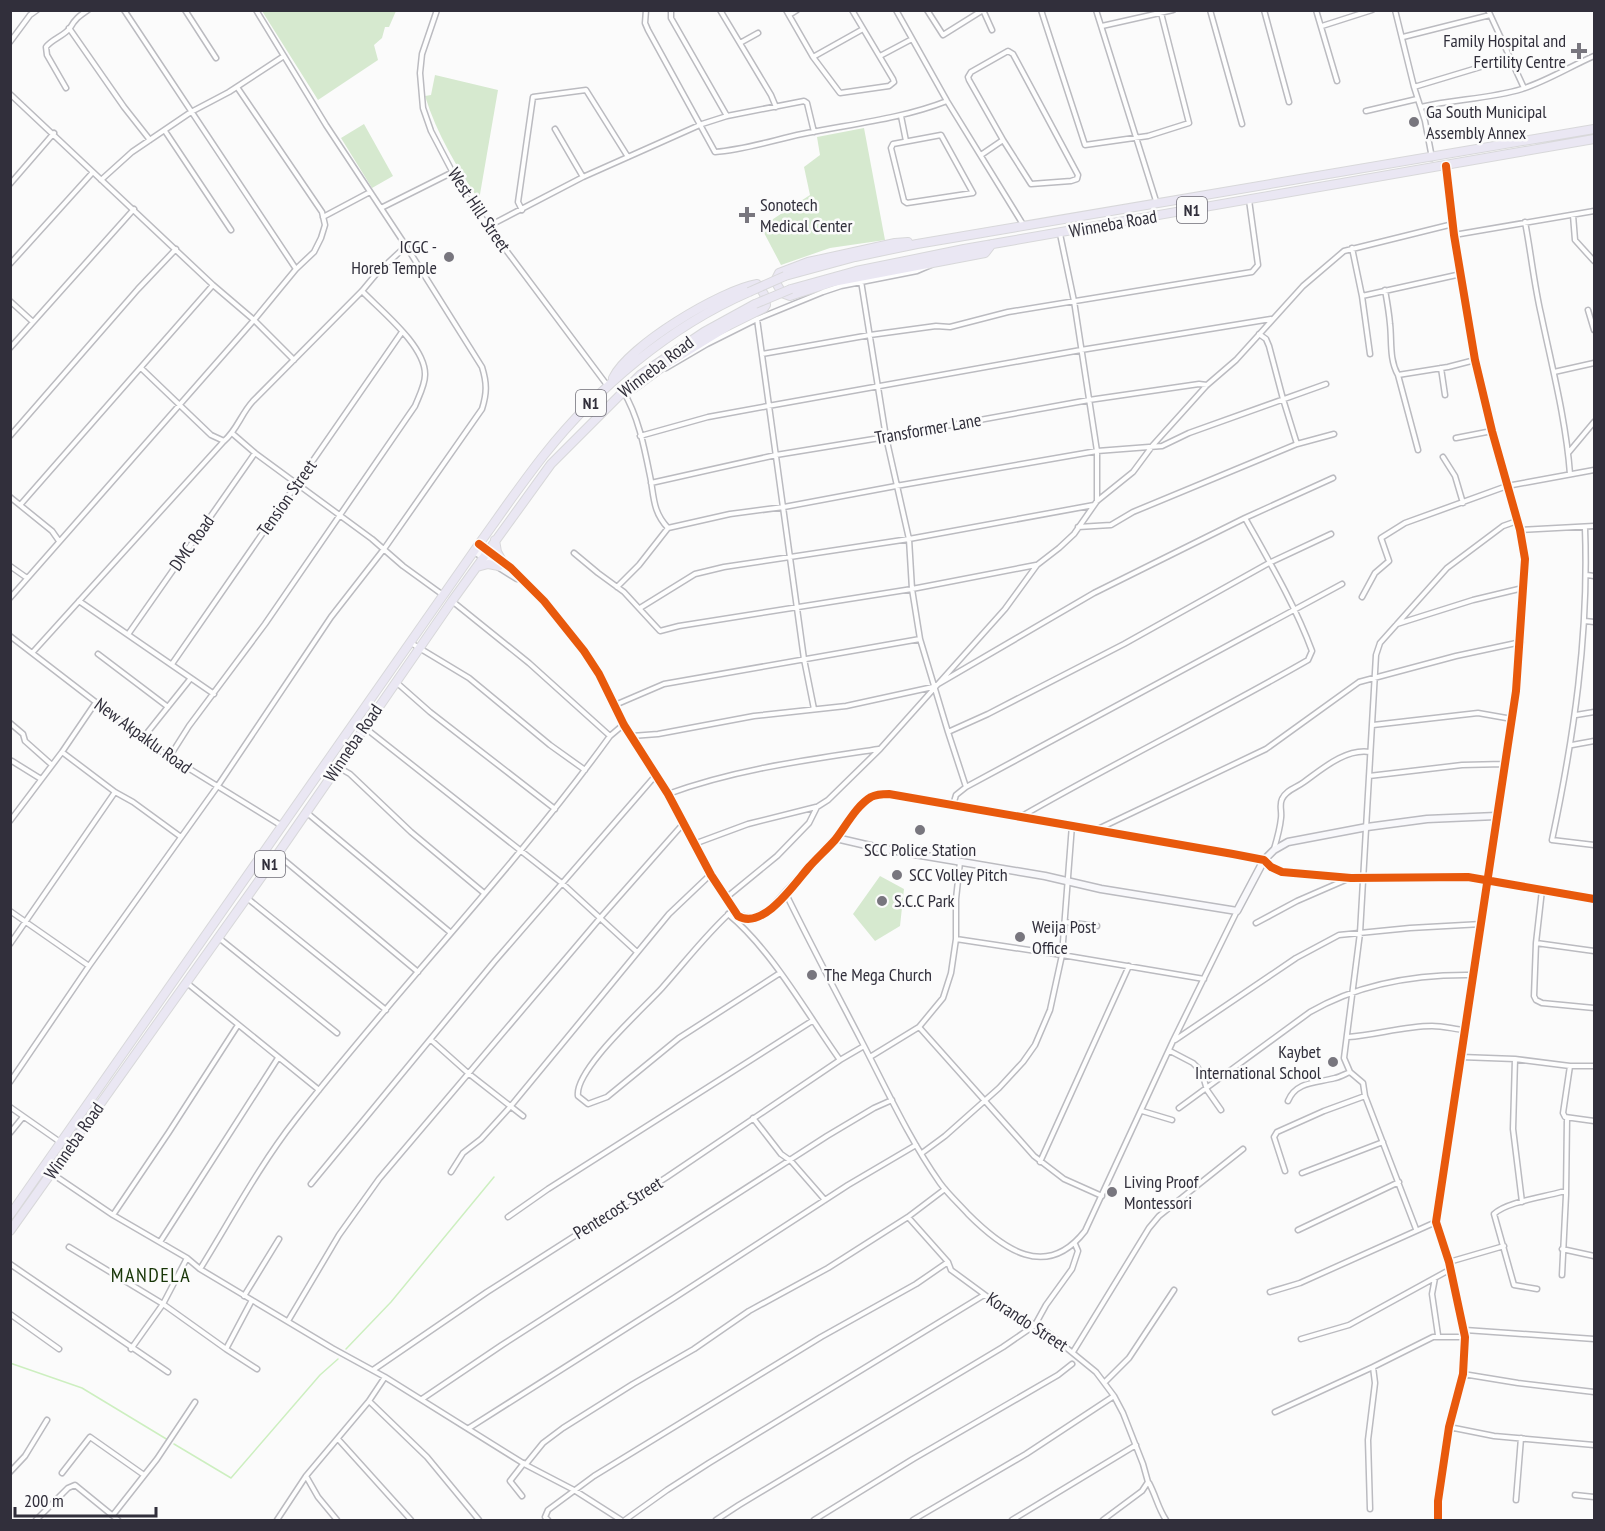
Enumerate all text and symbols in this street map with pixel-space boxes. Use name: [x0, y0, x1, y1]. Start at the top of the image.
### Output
place label: Family Hospital and Fertility Centre: [1443, 29, 1566, 73]
marker: Family Hospital and Fertility Centre: [1570, 42, 1588, 60]
place label: Ga South Municipal Assembly Annex: [1426, 100, 1547, 144]
marker: Ga South Municipal Assembly Annex: [1407, 115, 1421, 129]
street label: West Hill Street: [443, 163, 516, 256]
place label: Sonotech Medical Center: [760, 193, 853, 237]
road number: N1: [1177, 197, 1207, 223]
street label: Winneba Road: [1067, 204, 1159, 243]
marker: Sonotech Medical Center: [738, 206, 756, 224]
place label: ICGC - Horeb Temple: [351, 235, 437, 279]
marker: ICGC - Horeb Temple: [442, 250, 456, 264]
street label: Winneba Road: [613, 331, 698, 402]
road number: N1: [576, 390, 606, 416]
street label: Transformer Lane: [873, 408, 983, 449]
street label: Tension Street: [252, 455, 321, 540]
street label: DMC Road: [164, 510, 219, 575]
street label: New Akpaklu Road: [90, 693, 196, 779]
street label: Winneba Road: [318, 699, 387, 786]
marker: SCC Police Station: [913, 823, 927, 837]
place label: SCC Police Station: [864, 838, 976, 861]
road number: N1: [255, 851, 285, 877]
place label: SCC Volley Pitch: [909, 863, 1008, 886]
marker: SCC Volley Pitch: [890, 868, 904, 882]
place label: S.C.C Park: [894, 889, 955, 912]
marker: S.C.C Park: [875, 894, 889, 908]
place label: Weija Post Office: [1032, 915, 1096, 959]
marker: Weija Post Office: [1013, 930, 1027, 944]
place label: The Mega Church: [824, 963, 932, 986]
marker: The Mega Church: [805, 968, 819, 982]
place label: Kaybet International School: [1195, 1040, 1322, 1084]
marker: Kaybet International School: [1326, 1055, 1340, 1069]
street label: Winneba Road: [39, 1098, 108, 1184]
place label: Living Proof Montessori: [1124, 1170, 1200, 1214]
street label: Pentecost Street: [569, 1171, 667, 1244]
marker: Living Proof Montessori: [1105, 1185, 1119, 1199]
district label: MANDELA: [111, 1262, 191, 1288]
street label: Korando Street: [982, 1287, 1072, 1356]
scale bar: [15, 1480, 156, 1518]
text: 200 m: [24, 1489, 64, 1512]

